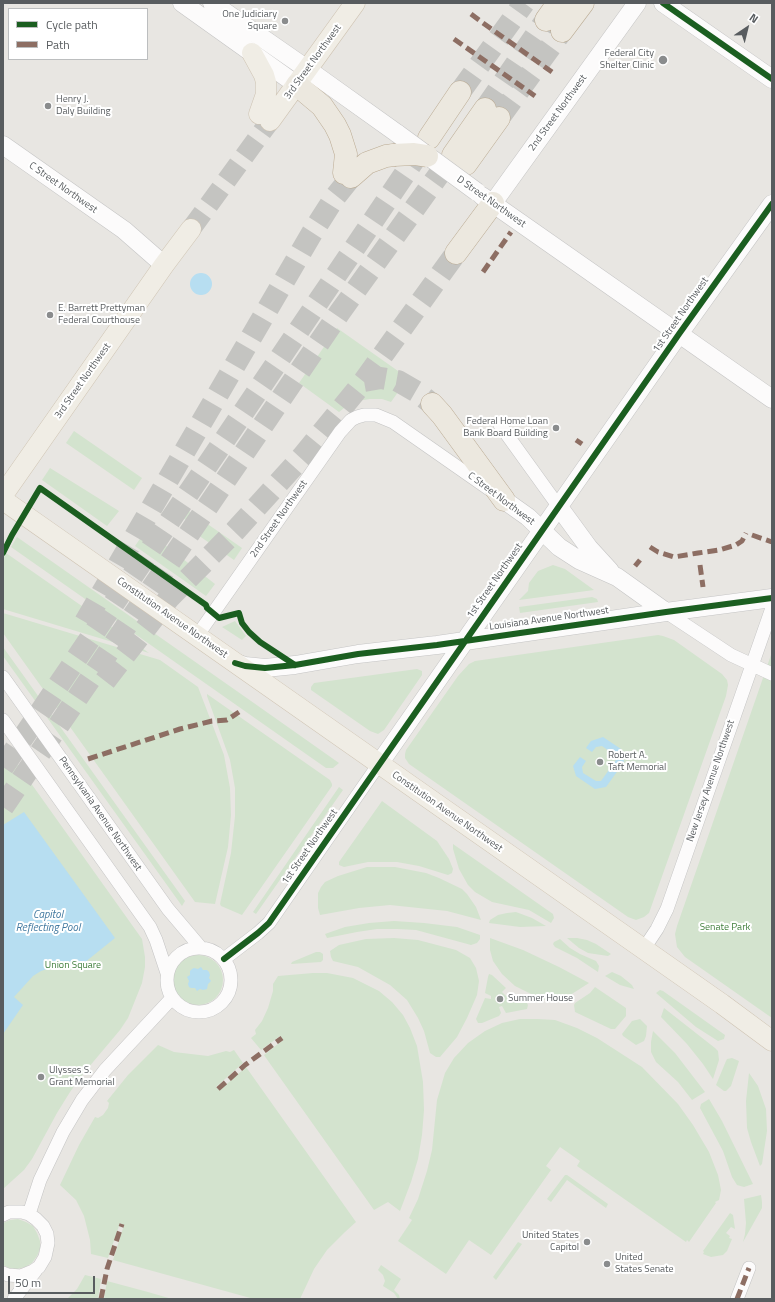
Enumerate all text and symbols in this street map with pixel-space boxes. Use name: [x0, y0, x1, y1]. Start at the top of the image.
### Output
legend: [8, 8, 148, 60]
north arrow: [727, 8, 767, 48]
place label: One Judiciary Square: [222, 9, 277, 32]
text: N: [746, 9, 762, 27]
text: Cycle path: [46, 15, 98, 34]
marker: One Judiciary Square: [280, 16, 290, 26]
street label: 3rd Street Northwest: [282, 22, 344, 102]
text: Path: [46, 35, 70, 54]
place label: Federal City Shelter Clinic: [600, 48, 654, 72]
marker: Federal City Shelter Clinic: [657, 54, 669, 66]
street label: 2nd Street Northwest: [526, 72, 590, 154]
place label: Henry J. Daly Building: [56, 94, 111, 118]
marker: Henry J. Daly Building: [43, 101, 53, 111]
street label: C Street Northwest: [27, 160, 99, 216]
street label: D Street Northwest: [454, 174, 528, 230]
street label: 1st Street Northwest: [651, 275, 711, 355]
place label: E. Barrett Prettyman Federal Courthouse: [58, 303, 145, 326]
marker: E. Barrett Prettyman Federal Courthouse: [45, 310, 55, 320]
street label: 3rd Street Northwest: [52, 341, 114, 421]
place label: Federal Home Loan Bank Board Building: [463, 416, 548, 440]
marker: Federal Home Loan Bank Board Building: [551, 423, 561, 433]
street label: C Street Northwest: [465, 470, 537, 528]
street label: 2nd Street Northwest: [248, 478, 310, 560]
street label: 1st Street Northwest: [465, 541, 525, 621]
street label: Constitution Avenue Northwest: [114, 575, 230, 661]
street label: Louisiana Avenue Northwest: [489, 605, 609, 633]
street label: New Jersey Avenue Northwest: [684, 719, 738, 843]
place label: Robert A. Taft Memorial: [608, 750, 666, 774]
street label: Pennsylvania Avenue Northwest: [56, 755, 144, 873]
marker: Robert A. Taft Memorial: [595, 757, 605, 767]
street label: Constitution Avenue Northwest: [389, 769, 505, 855]
street label: 1st Street Northwest: [280, 807, 340, 887]
water label: Capitol Reflecting Pool: [16, 908, 80, 934]
park label: Senate Park: [700, 922, 750, 934]
park label: Union Square: [45, 960, 101, 972]
place label: Summer House: [508, 993, 573, 1005]
marker: Summer House: [495, 994, 505, 1004]
place label: Ulysses S. Grant Memorial: [49, 1065, 115, 1088]
marker: Ulysses S. Grant Memorial: [36, 1072, 46, 1082]
place label: United States Capitol: [522, 1230, 579, 1254]
marker: United States Capitol: [582, 1237, 592, 1247]
place label: United States Senate: [615, 1252, 674, 1276]
marker: United States Senate: [602, 1259, 612, 1269]
scale bar: [10, 1268, 97, 1294]
text: 50 m: [15, 1273, 41, 1292]

